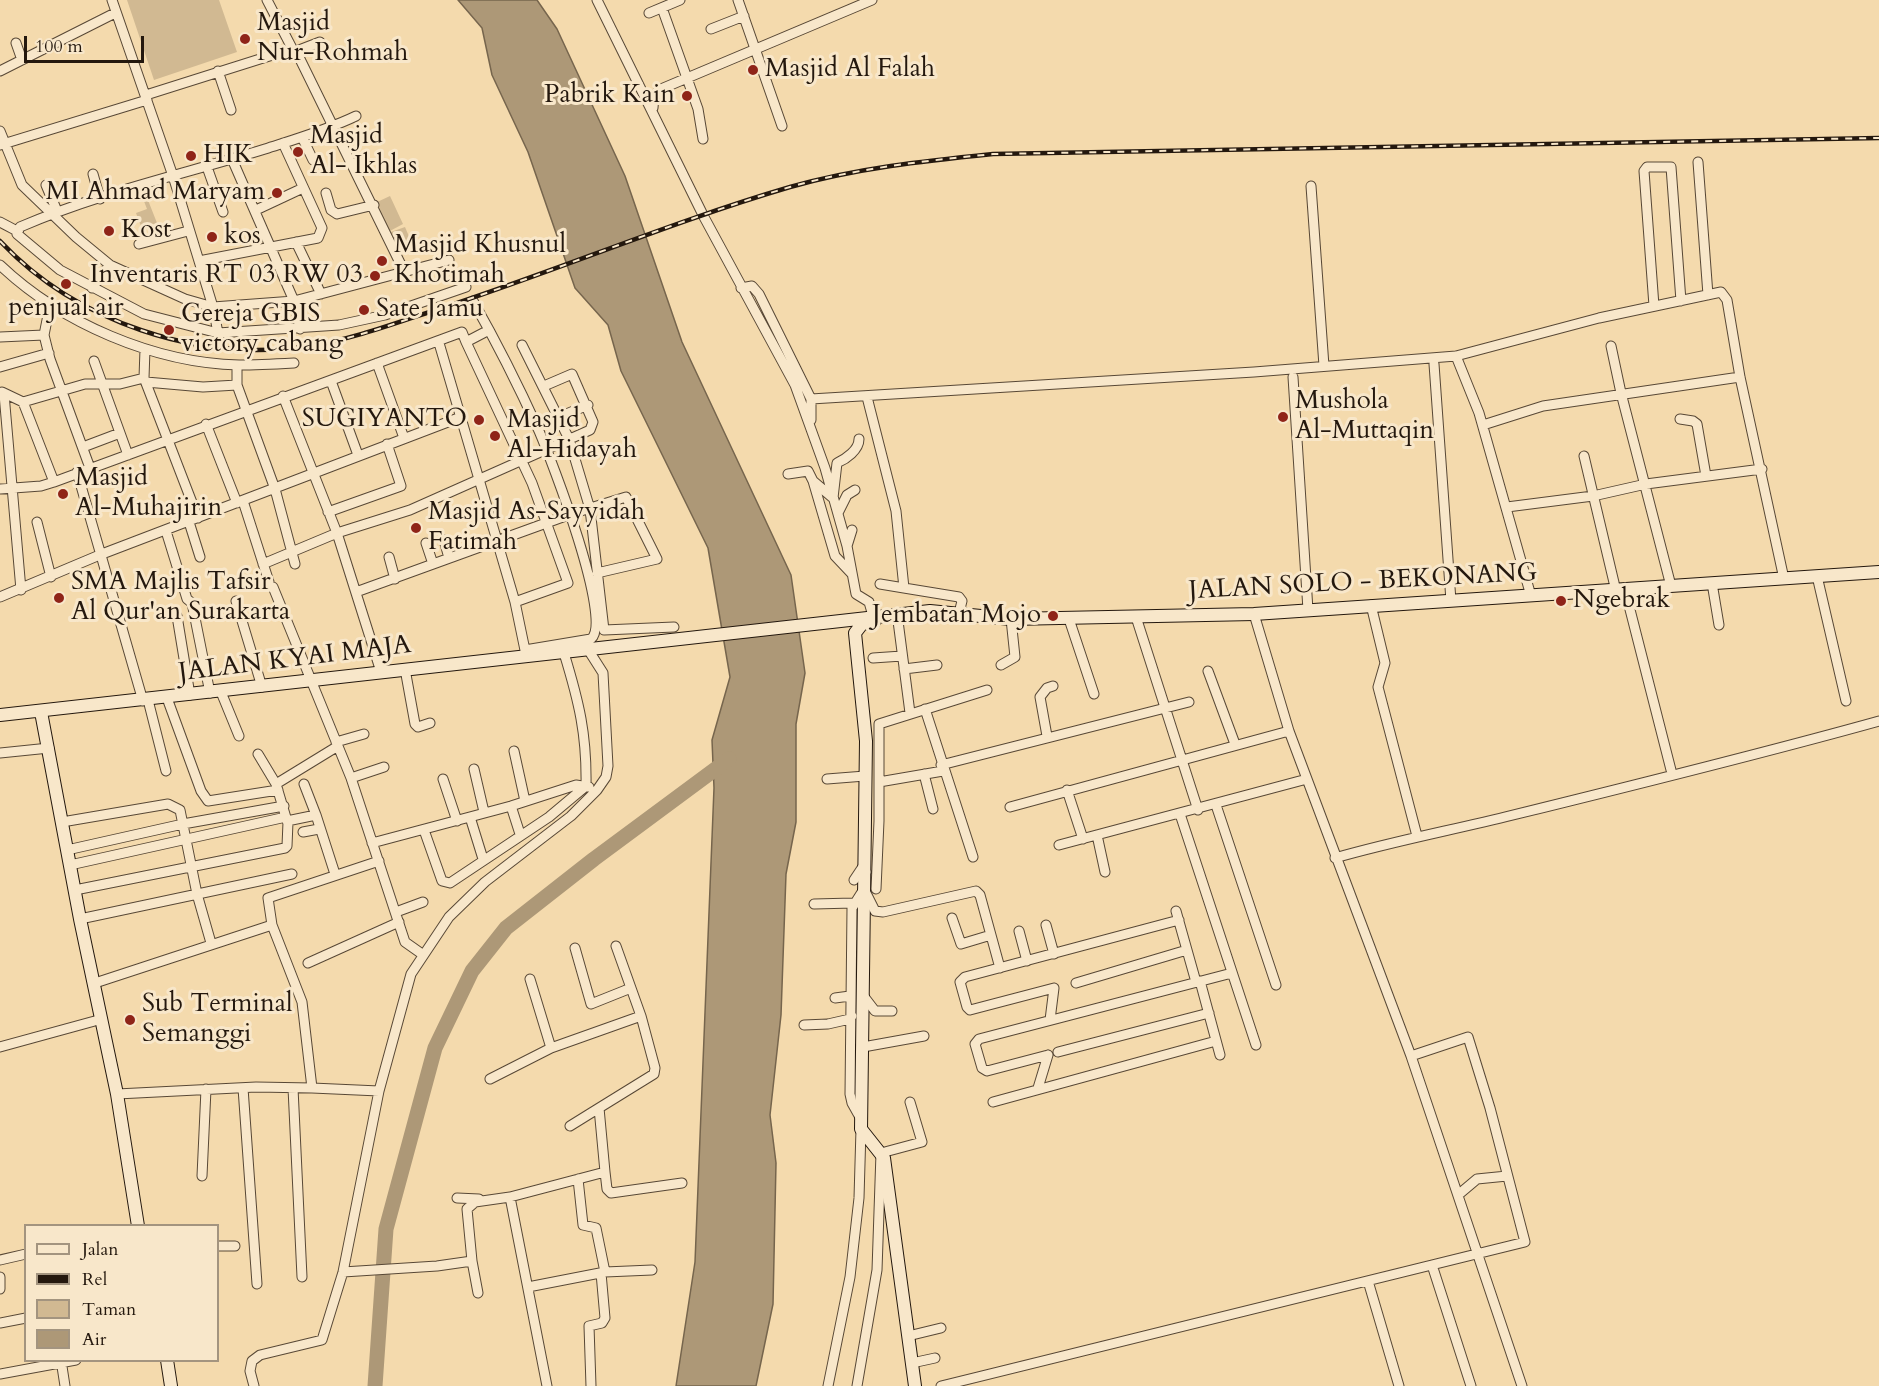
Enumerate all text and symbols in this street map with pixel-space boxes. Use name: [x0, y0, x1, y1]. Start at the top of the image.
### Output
place label: Masjid Nur-Rohmah: [257, 8, 408, 70]
scale bar: [27, 24, 147, 62]
marker: Masjid Nur-Rohmah: [238, 32, 252, 46]
text: 100 m: [35, 34, 83, 59]
place label: Masjid Al Falah: [765, 54, 935, 86]
marker: Masjid Al Falah: [746, 63, 760, 77]
place label: Pabrik Kain: [544, 80, 675, 112]
marker: Pabrik Kain: [680, 89, 694, 103]
place label: Masjid Al- Ikhlas: [310, 121, 417, 182]
place label: HIK: [203, 140, 253, 172]
marker: Masjid Al- Ikhlas: [291, 145, 305, 159]
marker: HIK: [184, 149, 198, 163]
place label: MI Ahmad Maryam: [46, 177, 265, 209]
marker: MI Ahmad Maryam: [270, 186, 284, 200]
place label: Kost: [121, 215, 171, 247]
place label: kos: [224, 221, 261, 253]
marker: Kost: [102, 224, 116, 238]
marker: kos: [205, 230, 219, 244]
place label: Masjid Khusnul Khotimah: [394, 230, 566, 292]
marker: Masjid Khusnul Khotimah: [375, 254, 389, 268]
place label: Inventaris RT 03 RW 03: [90, 260, 363, 292]
marker: Inventaris RT 03 RW 03: [368, 269, 382, 283]
marker: penjual air: [59, 277, 73, 291]
place label: penjual air: [9, 293, 123, 325]
place label: Sate Jamu: [376, 294, 484, 326]
place label: Gereja GBIS victory cabang: [181, 299, 343, 360]
marker: Sate Jamu: [357, 303, 371, 317]
marker: Gereja GBIS victory cabang: [162, 323, 176, 337]
place label: Mushola Al-Muttaqin: [1295, 386, 1434, 448]
place label: SUGIYANTO: [302, 404, 467, 436]
place label: Masjid Al-Hidayah: [507, 405, 637, 466]
marker: Mushola Al-Muttaqin: [1276, 410, 1290, 424]
marker: SUGIYANTO: [472, 413, 486, 427]
marker: Masjid Al-Hidayah: [488, 429, 502, 443]
place label: Masjid Al-Muhajirin: [75, 463, 222, 524]
marker: Masjid Al-Muhajirin: [56, 487, 70, 501]
place label: Masjid As-Sayyidah Fatimah: [428, 497, 645, 558]
marker: Masjid As-Sayyidah Fatimah: [409, 521, 423, 535]
street label: JALAN SOLO - BEKONANG: [1188, 558, 1538, 608]
place label: SMA Majlis Tafsir Al Qur'an Surakarta: [71, 567, 290, 628]
place label: Ngebrak: [1573, 585, 1670, 617]
marker: SMA Majlis Tafsir Al Qur'an Surakarta: [52, 591, 66, 605]
marker: Ngebrak: [1554, 594, 1568, 608]
place label: Jembatan Mojo: [872, 600, 1041, 632]
marker: Jembatan Mojo: [1046, 609, 1060, 623]
street label: JALAN KYAI MAJA: [177, 630, 413, 690]
place label: Sub Terminal Semanggi: [142, 989, 293, 1050]
marker: Sub Terminal Semanggi: [123, 1013, 137, 1027]
legend: [24, 1224, 219, 1362]
text: Jalan: [82, 1237, 118, 1262]
text: Rel: [82, 1267, 107, 1292]
text: Taman: [82, 1297, 136, 1322]
text: Air: [82, 1327, 106, 1352]

